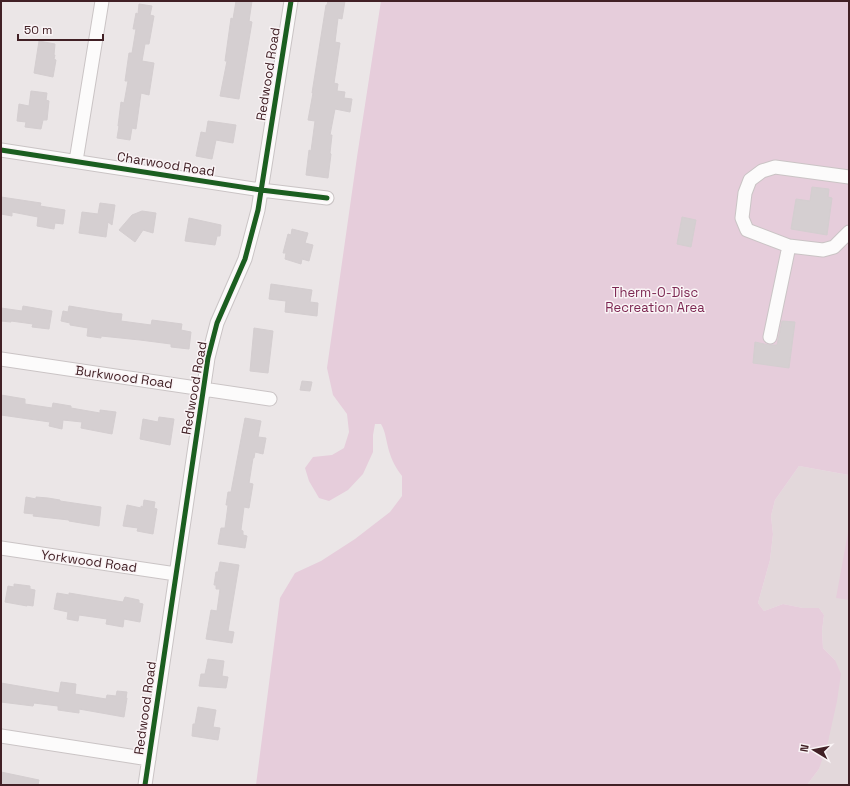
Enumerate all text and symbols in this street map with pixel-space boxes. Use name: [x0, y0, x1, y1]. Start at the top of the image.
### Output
scale bar: [18, 16, 103, 42]
text: 50 m: [24, 22, 52, 38]
street label: Redwood Road: [252, 26, 284, 122]
street label: Charwood Road: [116, 148, 216, 180]
park label: Therm-O-Disc Recreation Area: [605, 284, 705, 316]
street label: Redwood Road: [177, 340, 211, 436]
street label: Burkwood Road: [74, 362, 174, 392]
street label: Yorkwood Road: [40, 546, 138, 576]
street label: Redwood Road: [130, 660, 160, 756]
north arrow: [794, 730, 834, 770]
text: N: [797, 743, 812, 753]

